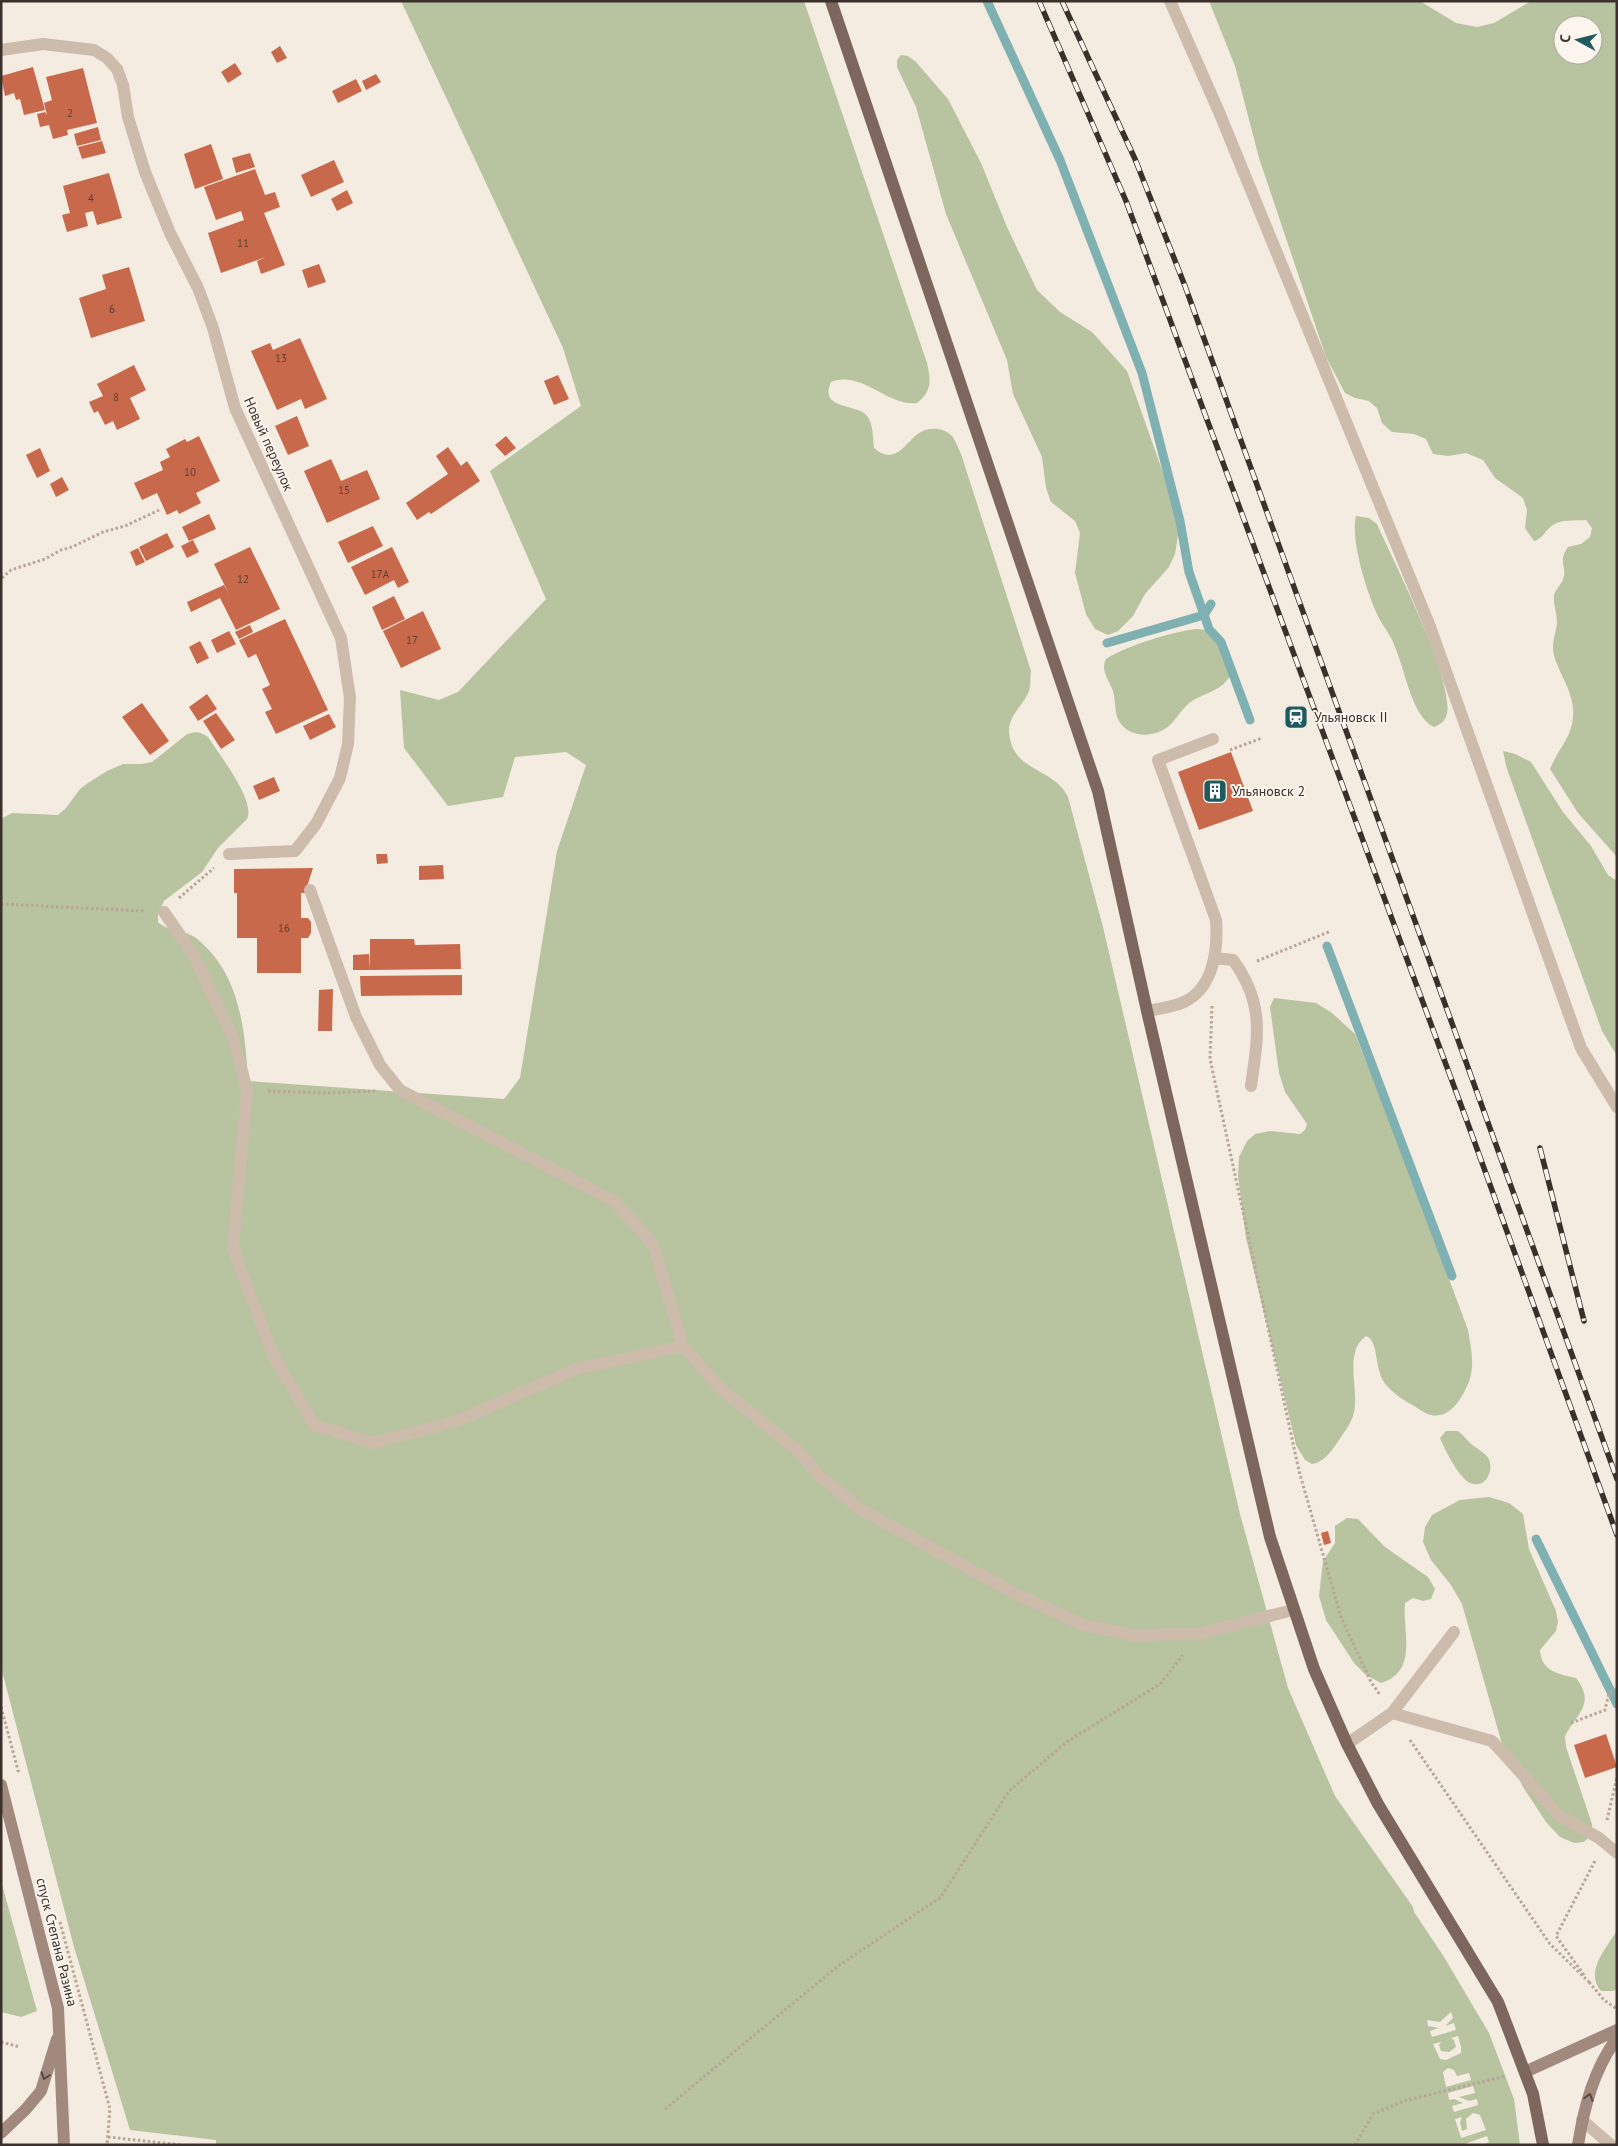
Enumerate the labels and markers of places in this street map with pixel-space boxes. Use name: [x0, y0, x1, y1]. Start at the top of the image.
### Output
station icon: Ульяновск II: [1283, 704, 1309, 730]
place label: Ульяновск II: [1314, 708, 1388, 726]
building icon: Ульяновск 2: [1202, 778, 1228, 804]
place label: Ульяновск 2: [1232, 782, 1305, 800]

